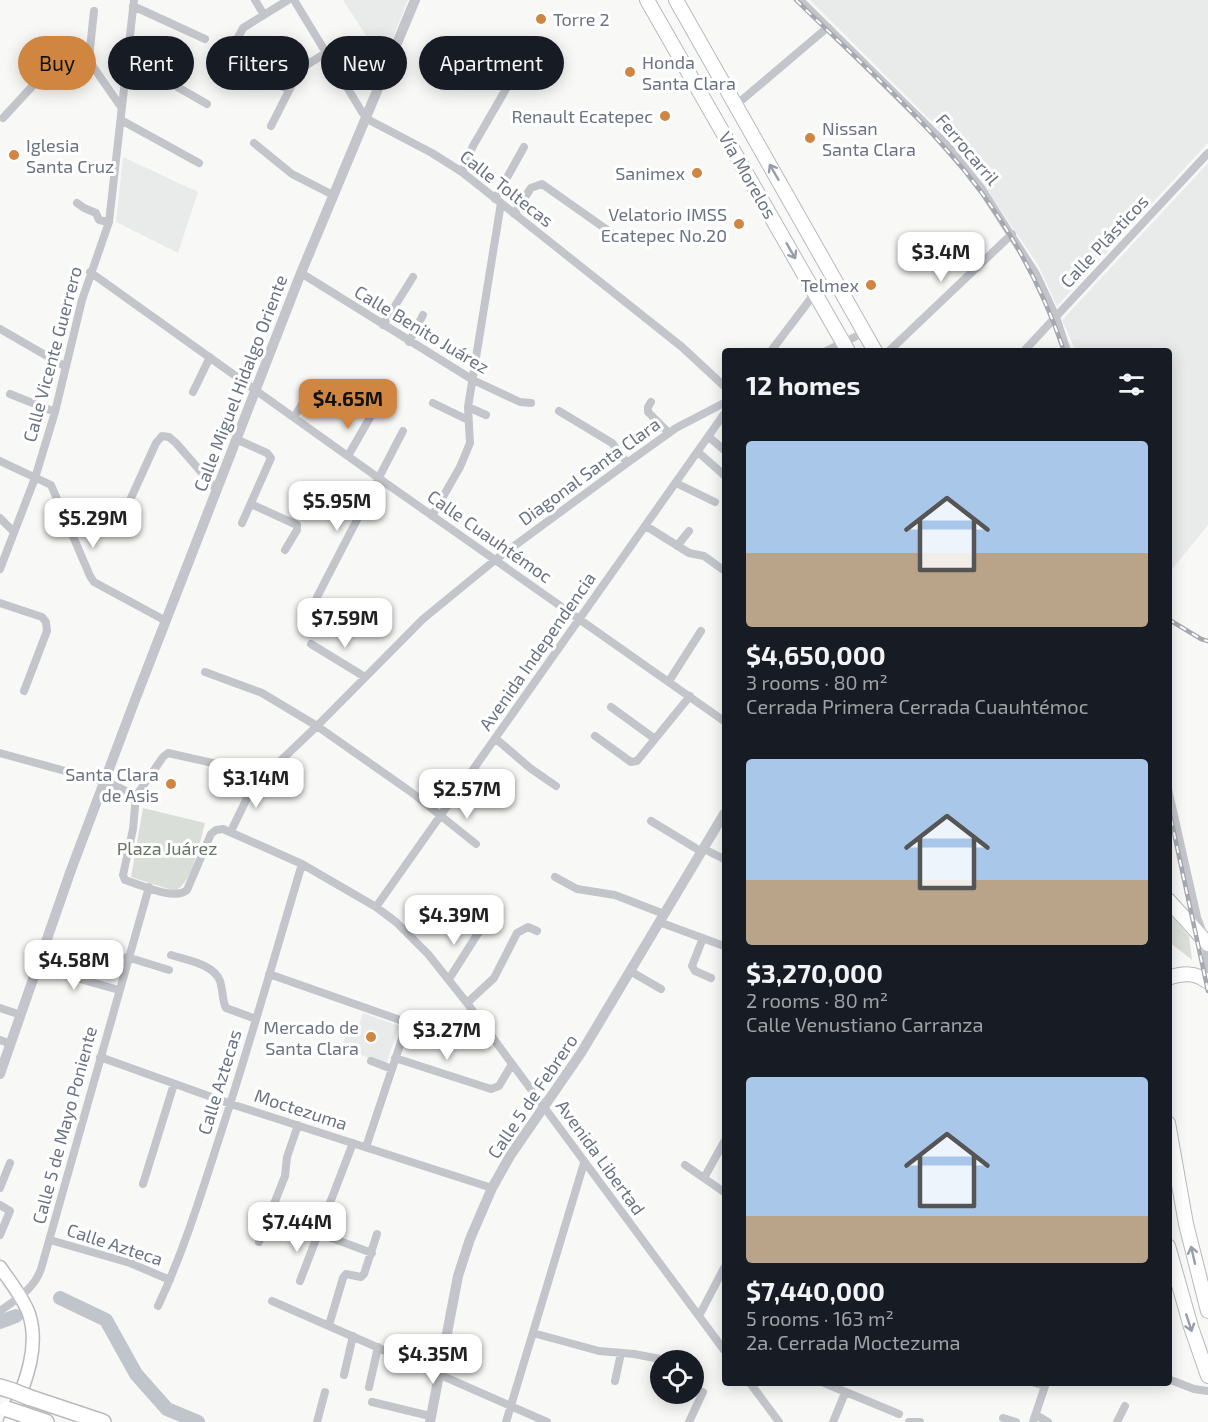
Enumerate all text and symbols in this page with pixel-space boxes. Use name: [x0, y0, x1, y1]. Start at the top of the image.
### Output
place label: Torre 2: [553, 8, 610, 30]
marker: Torre 2: [534, 12, 548, 26]
chip: Buy: [18, 36, 96, 90]
chip: Rent: [108, 36, 194, 90]
chip: Filters: [206, 36, 309, 90]
chip: New: [321, 36, 407, 90]
chip: Apartment: [419, 36, 564, 90]
place label: Honda Santa Clara: [642, 51, 736, 94]
marker: Honda Santa Clara: [623, 65, 637, 79]
place label: Renault Ecatepec: [511, 105, 653, 127]
marker: Renault Ecatepec: [658, 109, 672, 123]
street label: Ferrocarril: [932, 109, 1005, 190]
place label: Nissan Santa Clara: [822, 117, 916, 160]
street label: Vía Morelos: [714, 128, 782, 222]
marker: Nissan Santa Clara: [803, 131, 817, 145]
place label: Iglesia Santa Cruz: [26, 134, 114, 177]
street label: Calle Toltecas: [456, 145, 558, 231]
marker: Iglesia Santa Cruz: [7, 148, 21, 162]
place label: Sanimex: [615, 162, 685, 184]
one-way arrow: [768, 164, 780, 181]
marker: Sanimex: [690, 166, 704, 180]
street label: Calle Plásticos: [1055, 190, 1153, 292]
place label: Velatorio IMSS Ecatepec No.20: [601, 203, 727, 246]
marker: Velatorio IMSS Ecatepec No.20: [732, 217, 746, 231]
pin: $3.4M: [899, 232, 983, 283]
text: $3.4M: [912, 239, 970, 263]
one-way arrow: [785, 242, 797, 259]
street label: Calle Vicente Guerrero: [18, 264, 86, 444]
street label: Calle Miguel Hidalgo Oriente: [188, 272, 292, 494]
place label: Telmex: [801, 274, 859, 296]
marker: Telmex: [864, 278, 878, 292]
street label: Calle Benito Juárez: [351, 280, 493, 378]
icon: filters: [1115, 368, 1148, 401]
text: 12 homes: [746, 369, 860, 400]
pin: $4.65M: [299, 379, 397, 430]
text: $4.65M: [313, 386, 383, 410]
street label: Diagonal Santa Clara: [514, 412, 664, 530]
icon: home: [893, 480, 1001, 588]
pin: $5.95M: [288, 481, 386, 532]
street label: Calle Cuauhtémoc: [424, 485, 557, 587]
text: $5.95M: [303, 488, 371, 512]
pin: $5.29M: [44, 498, 142, 549]
text: $5.29M: [58, 505, 128, 529]
street label: Avenida Independencia: [474, 568, 600, 734]
pin: $7.59M: [296, 598, 394, 649]
text: $7.59M: [311, 605, 379, 629]
text: $4,650,000: [746, 639, 886, 670]
text: 3 rooms · 80 m²: [746, 670, 888, 694]
text: Cerrada Primera Cerrada Cuauhtémoc: [746, 694, 1088, 718]
pin: $3.14M: [207, 758, 305, 809]
place label: Santa Clara de Asis: [65, 763, 159, 806]
text: $3.14M: [223, 765, 289, 789]
pin: $2.57M: [418, 769, 516, 820]
text: $2.57M: [433, 776, 501, 800]
marker: Santa Clara de Asis: [164, 777, 178, 791]
icon: home: [893, 798, 1001, 906]
park label: Plaza Juárez: [117, 837, 217, 859]
pin: $4.39M: [405, 895, 503, 946]
text: $4.39M: [419, 902, 489, 926]
pin: $4.58M: [25, 940, 123, 991]
text: $4.58M: [38, 947, 110, 971]
text: $3,270,000: [746, 957, 883, 988]
text: 2 rooms · 80 m²: [746, 988, 888, 1012]
pin: $3.27M: [398, 1010, 496, 1061]
text: Calle Venustiano Carranza: [746, 1012, 984, 1036]
place label: Mercado de Santa Clara: [263, 1016, 359, 1059]
text: $3.27M: [413, 1017, 481, 1041]
street label: Calle 5 de Mayo Poniente: [27, 1024, 101, 1226]
street label: Calle Aztecas: [193, 1027, 245, 1137]
marker: Mercado de Santa Clara: [364, 1030, 378, 1044]
street label: Calle 5 de Febrero: [482, 1030, 582, 1162]
street label: Moctezuma: [252, 1084, 350, 1134]
street label: Avenida Libertad: [552, 1095, 650, 1219]
icon: home: [893, 1116, 1001, 1224]
pin: $7.44M: [248, 1202, 346, 1253]
text: $7.44M: [262, 1209, 332, 1233]
street label: Calle Azteca: [64, 1218, 166, 1270]
one-way arrow: [1186, 1245, 1198, 1264]
text: $7,440,000: [746, 1275, 885, 1306]
text: 5 rooms · 163 m²: [746, 1306, 894, 1330]
one-way arrow: [1184, 1313, 1195, 1332]
text: 2a. Cerrada Moctezuma: [746, 1330, 960, 1354]
pin: $4.35M: [384, 1334, 482, 1385]
text: $4.35M: [398, 1341, 468, 1365]
map controls: [650, 1350, 704, 1404]
button: locate: [650, 1350, 704, 1404]

